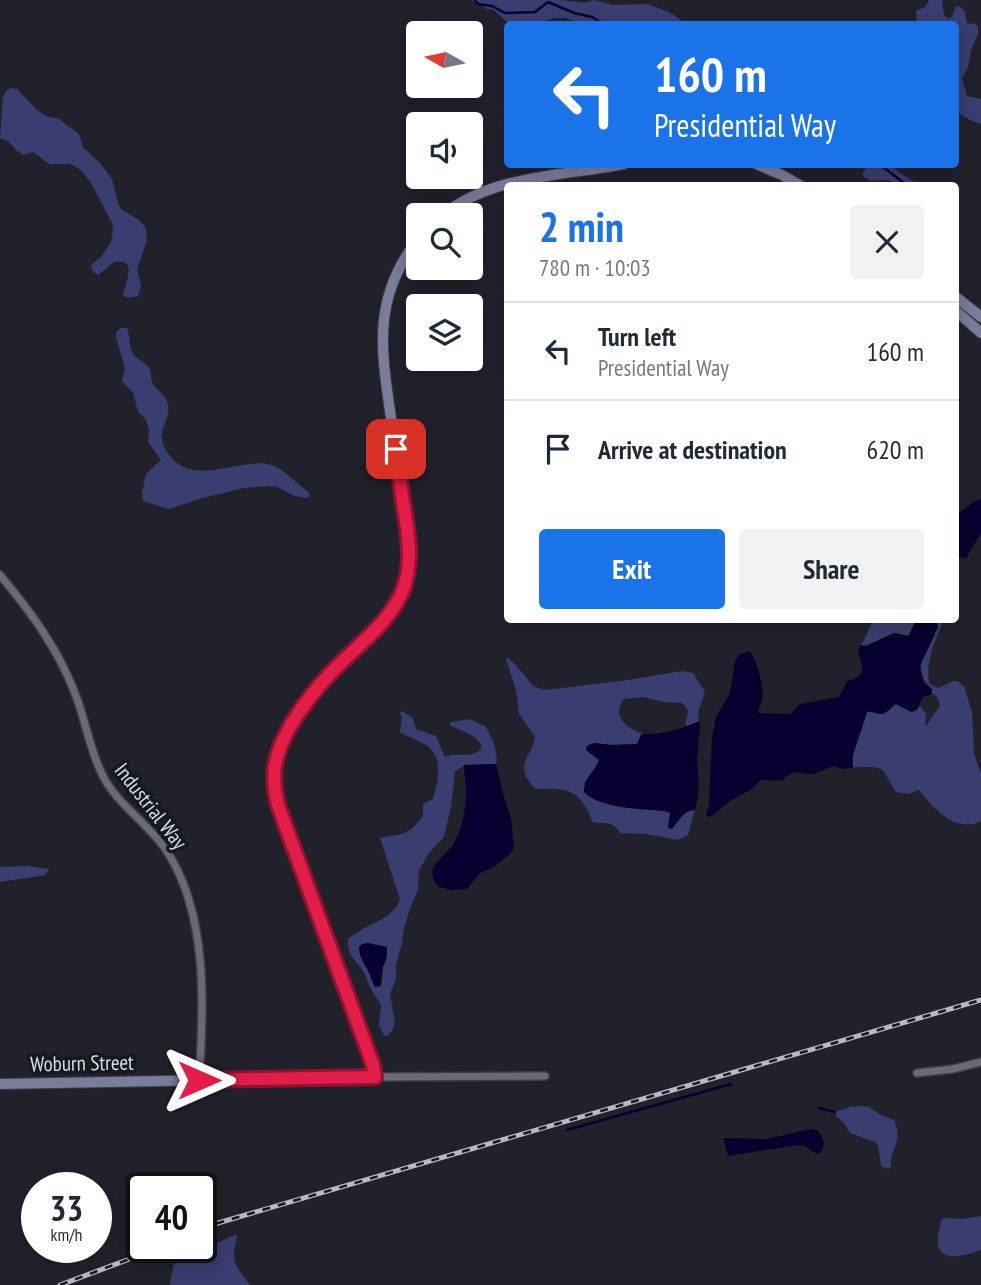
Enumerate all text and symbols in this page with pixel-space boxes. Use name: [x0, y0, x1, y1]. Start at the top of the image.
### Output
north arrow: [406, 21, 483, 98]
map controls: [406, 21, 483, 371]
text: 160 m: [654, 42, 767, 106]
icon: left: [539, 49, 630, 140]
text: Presidential Way: [654, 104, 836, 146]
button: sound: [406, 112, 483, 189]
text: 2 min: [539, 199, 624, 254]
button: search: [406, 203, 483, 280]
button: close: [850, 205, 924, 279]
text: 780 m · 10:03: [539, 253, 651, 282]
button: layers: [406, 294, 483, 371]
text: Turn left: [598, 320, 676, 353]
icon: left: [539, 332, 577, 370]
text: 160 m: [866, 335, 924, 368]
text: Presidential Way: [598, 353, 729, 382]
pin: [366, 419, 426, 479]
icon: arrive: [377, 430, 415, 468]
icon: arrive: [539, 430, 577, 468]
text: Arrive at destination: [598, 433, 787, 466]
text: 620 m: [866, 433, 924, 466]
button: Exit: [539, 529, 725, 609]
button: Share: [739, 529, 924, 609]
street label: Industrial Way: [109, 757, 193, 855]
position arrow: [162, 1043, 236, 1117]
street label: Woburn Street: [30, 1049, 134, 1077]
speed limit sign: 40: [126, 1172, 217, 1263]
text: 33: [50, 1185, 83, 1231]
text: km/h: [51, 1223, 82, 1246]

